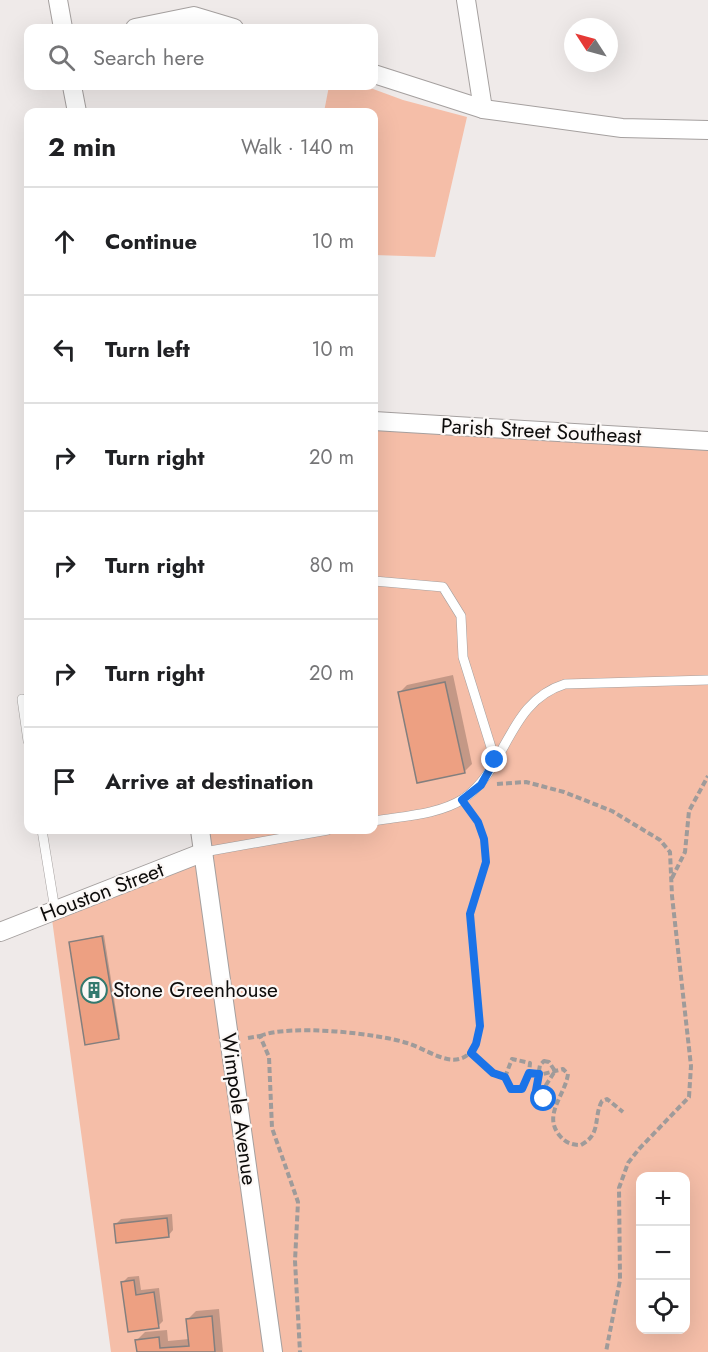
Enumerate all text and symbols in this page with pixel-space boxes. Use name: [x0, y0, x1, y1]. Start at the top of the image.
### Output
north arrow: [564, 18, 618, 72]
search box: [24, 24, 378, 90]
icon: search: [45, 41, 78, 74]
text: Search here: [93, 41, 204, 73]
text: 2 min: [48, 128, 116, 166]
text: Walk · 140 m: [241, 133, 354, 162]
icon: ahead: [48, 225, 81, 258]
text: Continue: [105, 225, 197, 257]
text: 10 m: [311, 227, 354, 256]
icon: left: [48, 333, 81, 366]
text: Turn left: [105, 333, 190, 365]
text: 10 m: [311, 335, 354, 364]
street label: Parish Street Southeast: [440, 411, 642, 451]
icon: right: [48, 441, 81, 474]
text: Turn right: [105, 441, 205, 473]
text: 20 m: [309, 443, 354, 472]
icon: right: [48, 549, 81, 582]
text: Turn right: [105, 549, 205, 581]
text: 80 m: [309, 551, 354, 580]
icon: right: [48, 657, 81, 690]
text: Turn right: [105, 657, 205, 689]
text: 20 m: [309, 659, 354, 688]
route end: [481, 746, 507, 772]
icon: arrive: [48, 765, 81, 798]
text: Arrive at destination: [105, 765, 314, 797]
street label: Houston Street: [36, 855, 168, 929]
building icon: Stone Greenhouse: [79, 975, 109, 1005]
place label: Stone Greenhouse: [113, 975, 278, 1005]
street label: Wimpole Avenue: [213, 1031, 265, 1187]
route start: [530, 1085, 556, 1111]
map controls: [636, 1172, 690, 1334]
button: +: [636, 1172, 690, 1226]
button: −: [636, 1226, 690, 1280]
button: locate: [636, 1280, 690, 1334]

